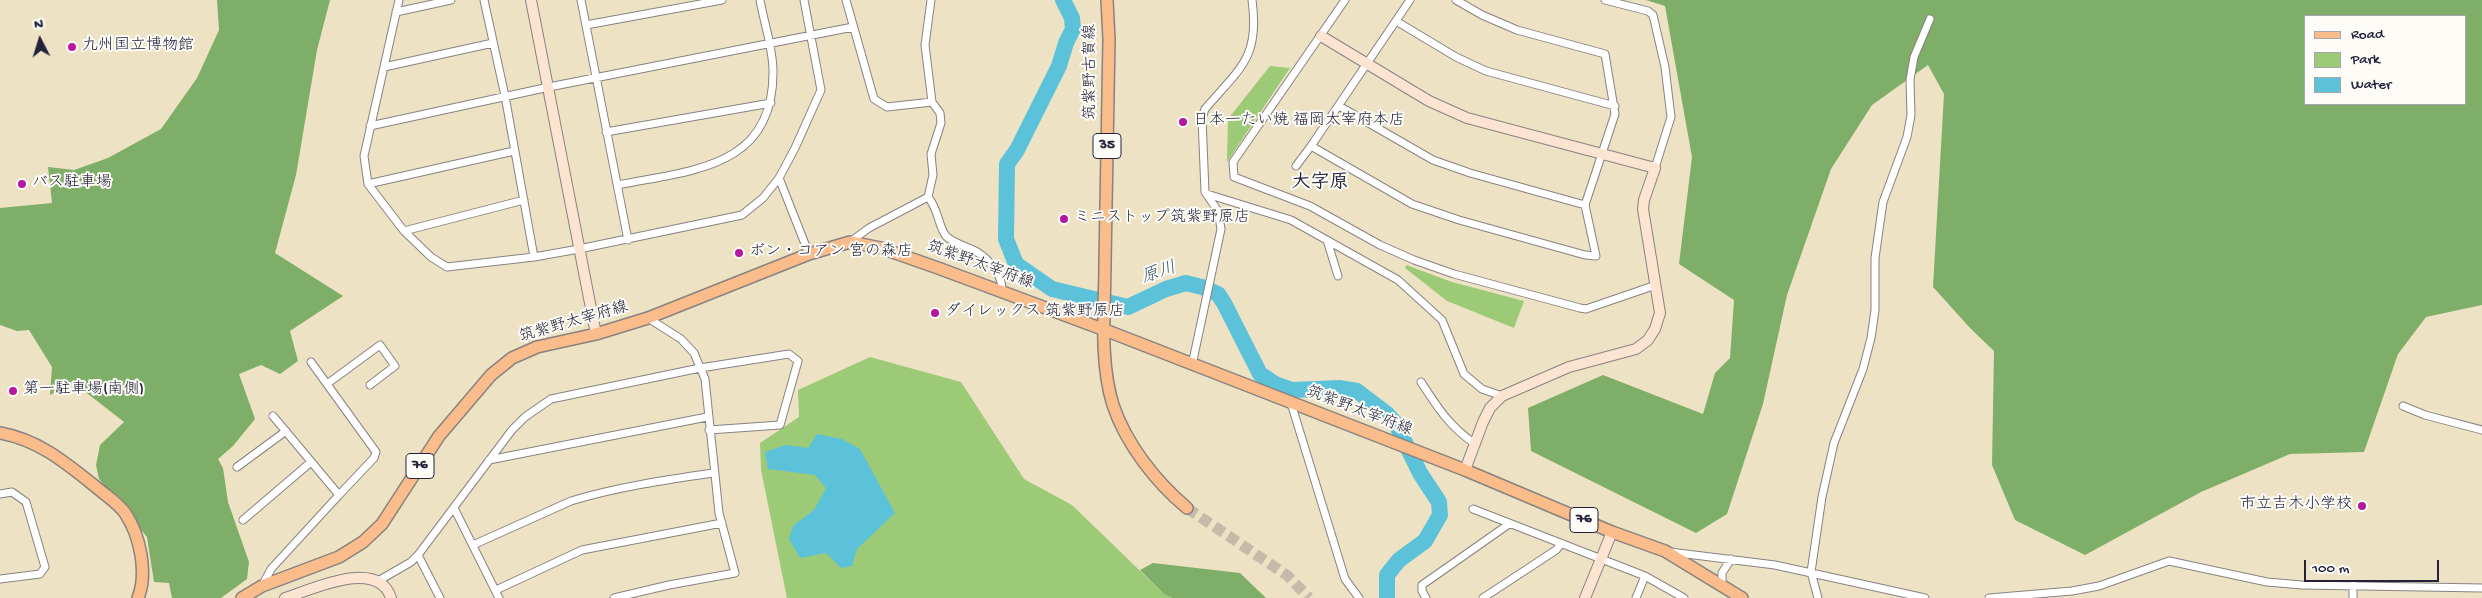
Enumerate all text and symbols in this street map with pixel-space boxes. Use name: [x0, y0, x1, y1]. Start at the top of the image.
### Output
north arrow: [15, 15, 65, 65]
legend: [2304, 15, 2467, 105]
text: N: [33, 16, 44, 33]
street label: 筑紫野古賀線: [1082, 24, 1102, 120]
text: Road: [2351, 26, 2384, 44]
place label: 九州国立博物館: [82, 37, 194, 57]
marker: 九州国立博物館: [66, 41, 78, 53]
text: Park: [2351, 51, 2380, 69]
text: Water: [2351, 76, 2391, 94]
place label: 日本一たい焼 福岡太宰府本店: [1193, 112, 1405, 132]
marker: 日本一たい焼 福岡太宰府本店: [1177, 116, 1189, 128]
road number: 35: [1093, 134, 1121, 158]
district label: 大字原: [1292, 173, 1348, 195]
place label: バス駐車場: [32, 174, 112, 194]
marker: バス駐車場: [16, 178, 28, 190]
place label: ミニストップ筑紫野原店: [1074, 209, 1250, 229]
marker: ミニストップ筑紫野原店: [1058, 213, 1070, 225]
street label: 筑紫野太宰府線: [924, 238, 1036, 294]
place label: ボン・コアン 宮の森店: [749, 243, 913, 263]
marker: ボン・コアン 宮の森店: [733, 247, 745, 259]
water label: 原川: [1138, 258, 1180, 290]
street label: 筑紫野太宰府線: [518, 298, 630, 348]
place label: ダイレックス 筑紫野原店: [945, 303, 1125, 323]
marker: ダイレックス 筑紫野原店: [929, 307, 941, 319]
place label: 第一駐車場(南側): [23, 381, 144, 401]
street label: 筑紫野太宰府線: [1303, 383, 1415, 441]
marker: 第一駐車場(南側): [7, 385, 19, 397]
road number: 76: [406, 454, 434, 478]
place label: 市立吉木小学校: [2240, 496, 2352, 516]
marker: 市立吉木小学校: [2356, 500, 2368, 512]
road number: 76: [1570, 508, 1598, 532]
scale bar: [2307, 550, 2442, 582]
text: 100 m: [2312, 560, 2349, 578]

